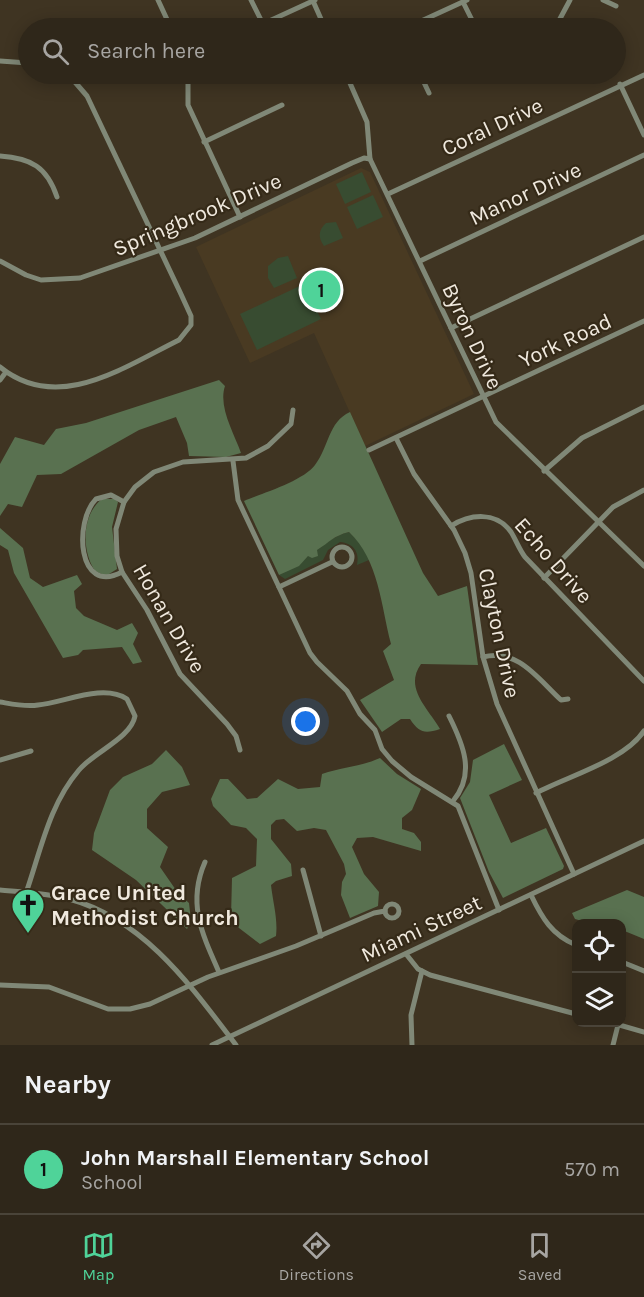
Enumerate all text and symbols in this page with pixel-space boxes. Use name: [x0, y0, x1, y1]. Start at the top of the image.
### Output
search box: [18, 18, 626, 84]
icon: search: [39, 35, 72, 68]
text: Search here: [87, 38, 205, 64]
street label: Coral Drive: [438, 92, 547, 162]
street label: Manor Drive: [465, 157, 586, 231]
street label: Springbrook Drive: [109, 168, 286, 262]
pin: 1: [302, 268, 340, 312]
street label: Byron Drive: [436, 279, 508, 393]
street label: York Road: [515, 308, 616, 374]
street label: Echo Drive: [509, 512, 598, 609]
street label: Honan Drive: [127, 559, 211, 678]
street label: Clayton Drive: [473, 566, 525, 701]
your location: [291, 707, 320, 736]
place label: Grace United Methodist Church: [51, 880, 239, 931]
church icon: Grace United Methodist Church: [10, 887, 46, 934]
street label: Miami Street: [357, 890, 486, 968]
map controls: [572, 919, 626, 1027]
button: locate: [572, 919, 626, 973]
button: layers: [572, 973, 626, 1027]
text: Nearby: [24, 1069, 111, 1100]
text: John Marshall Elementary School: [81, 1145, 429, 1171]
text: 1: [40, 1158, 47, 1181]
text: 570 m: [564, 1158, 620, 1181]
text: School: [81, 1171, 143, 1194]
tab: Map: [82, 1229, 115, 1284]
tab: Directions: [279, 1229, 354, 1284]
tab: Saved: [518, 1229, 562, 1284]

